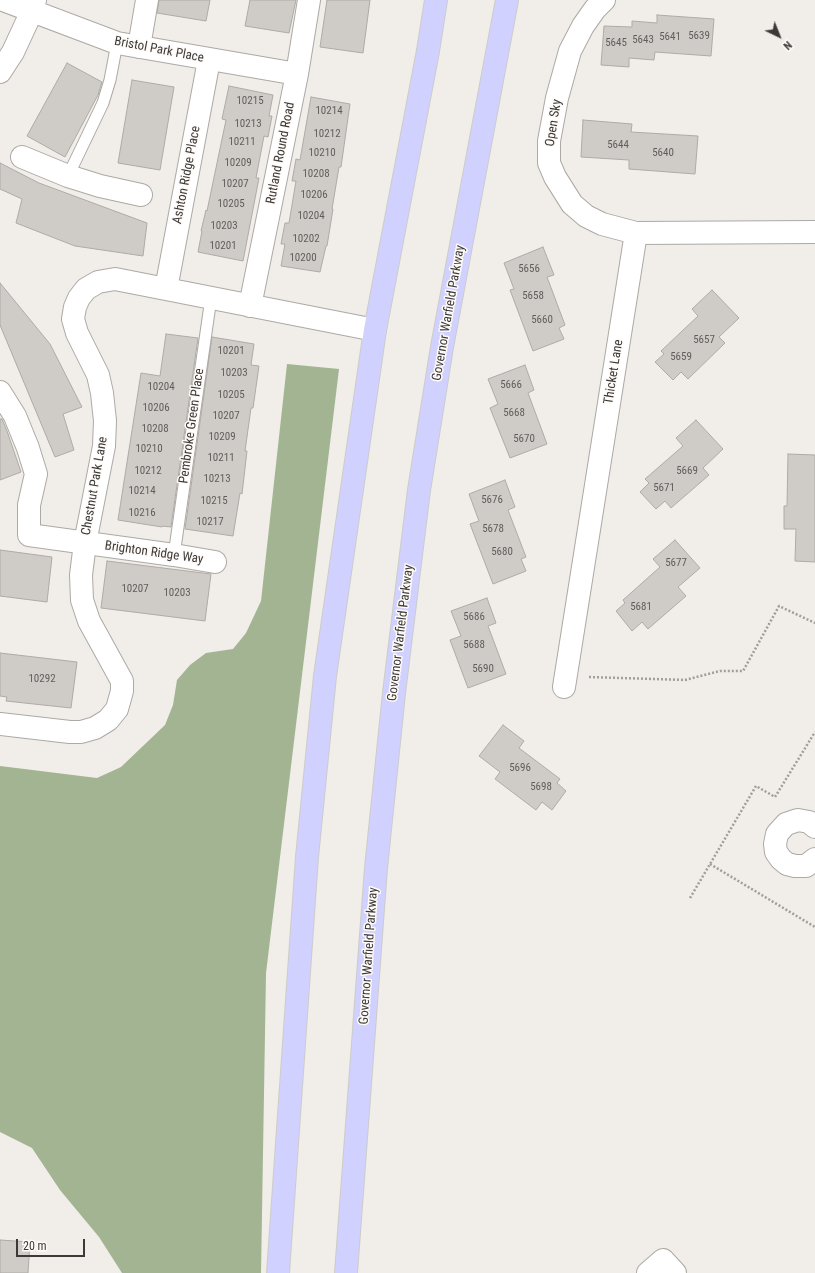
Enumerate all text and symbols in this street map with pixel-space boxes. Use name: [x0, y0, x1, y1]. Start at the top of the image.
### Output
north arrow: [759, 16, 799, 56]
house number: 5639: [688, 29, 710, 43]
house number: 5641: [659, 30, 681, 44]
house number: 5643: [632, 33, 654, 47]
street label: Bristol Park Place: [113, 34, 205, 66]
house number: 5645: [605, 36, 627, 50]
text: N: [781, 38, 794, 52]
house number: 10215: [236, 94, 264, 108]
street label: Open Sky: [543, 98, 565, 148]
street label: Rutland Round Road: [263, 101, 299, 205]
house number: 10214: [315, 104, 343, 118]
house number: 10213: [234, 117, 262, 131]
street label: Ashton Ridge Place: [170, 125, 204, 225]
house number: 10212: [313, 127, 341, 141]
house number: 10211: [228, 135, 256, 149]
house number: 5644: [607, 138, 629, 152]
house number: 10210: [308, 146, 336, 160]
house number: 5640: [652, 146, 674, 160]
house number: 10209: [224, 156, 252, 170]
house number: 10208: [302, 167, 330, 181]
house number: 10207: [221, 177, 249, 191]
house number: 10206: [300, 188, 328, 202]
house number: 10205: [217, 197, 245, 211]
house number: 10204: [297, 209, 325, 223]
house number: 10203: [210, 219, 238, 233]
house number: 10202: [292, 232, 320, 246]
house number: 10201: [209, 239, 237, 253]
street label: Governor Warfield Parkway: [429, 244, 469, 382]
house number: 10200: [289, 251, 317, 265]
house number: 5656: [518, 262, 540, 276]
house number: 5658: [522, 289, 544, 303]
house number: 5660: [531, 313, 553, 327]
house number: 5657: [693, 333, 715, 347]
street label: Thicket Lane: [601, 338, 627, 406]
house number: 10201: [217, 344, 245, 358]
house number: 5659: [670, 350, 692, 364]
house number: 10203: [220, 366, 248, 380]
street label: Pembroke Green Place: [176, 367, 208, 485]
house number: 5666: [500, 378, 522, 392]
house number: 10204: [147, 380, 175, 394]
house number: 10205: [217, 388, 245, 402]
house number: 10206: [142, 401, 170, 415]
house number: 5668: [503, 406, 525, 420]
house number: 10207: [212, 409, 240, 423]
house number: 10208: [141, 422, 169, 436]
house number: 10209: [208, 430, 236, 444]
house number: 5670: [513, 432, 535, 446]
street label: Chestnut Park Lane: [79, 435, 111, 537]
house number: 10210: [135, 442, 163, 456]
house number: 10211: [207, 451, 235, 465]
house number: 10212: [134, 464, 162, 478]
house number: 5669: [676, 464, 698, 478]
house number: 10213: [203, 472, 231, 486]
house number: 5671: [653, 481, 675, 495]
house number: 10214: [128, 484, 156, 498]
house number: 5676: [481, 493, 503, 507]
house number: 10215: [200, 494, 228, 508]
house number: 10216: [128, 506, 156, 520]
house number: 10217: [196, 515, 224, 529]
house number: 5678: [482, 522, 504, 536]
street label: Brighton Ridge Way: [104, 538, 204, 568]
house number: 5680: [491, 545, 513, 559]
house number: 5677: [665, 556, 687, 570]
street label: Governor Warfield Parkway: [385, 564, 417, 702]
house number: 10207: [121, 582, 149, 596]
house number: 10203: [163, 586, 191, 600]
house number: 5681: [630, 600, 652, 614]
house number: 5686: [463, 610, 485, 624]
house number: 5688: [463, 638, 485, 652]
house number: 5690: [472, 662, 494, 676]
house number: 10292: [28, 672, 56, 686]
house number: 5696: [509, 761, 531, 775]
house number: 5698: [530, 780, 552, 794]
street label: Governor Warfield Parkway: [356, 887, 382, 1025]
scale bar: [18, 1231, 87, 1257]
text: 20 m: [23, 1239, 47, 1253]

